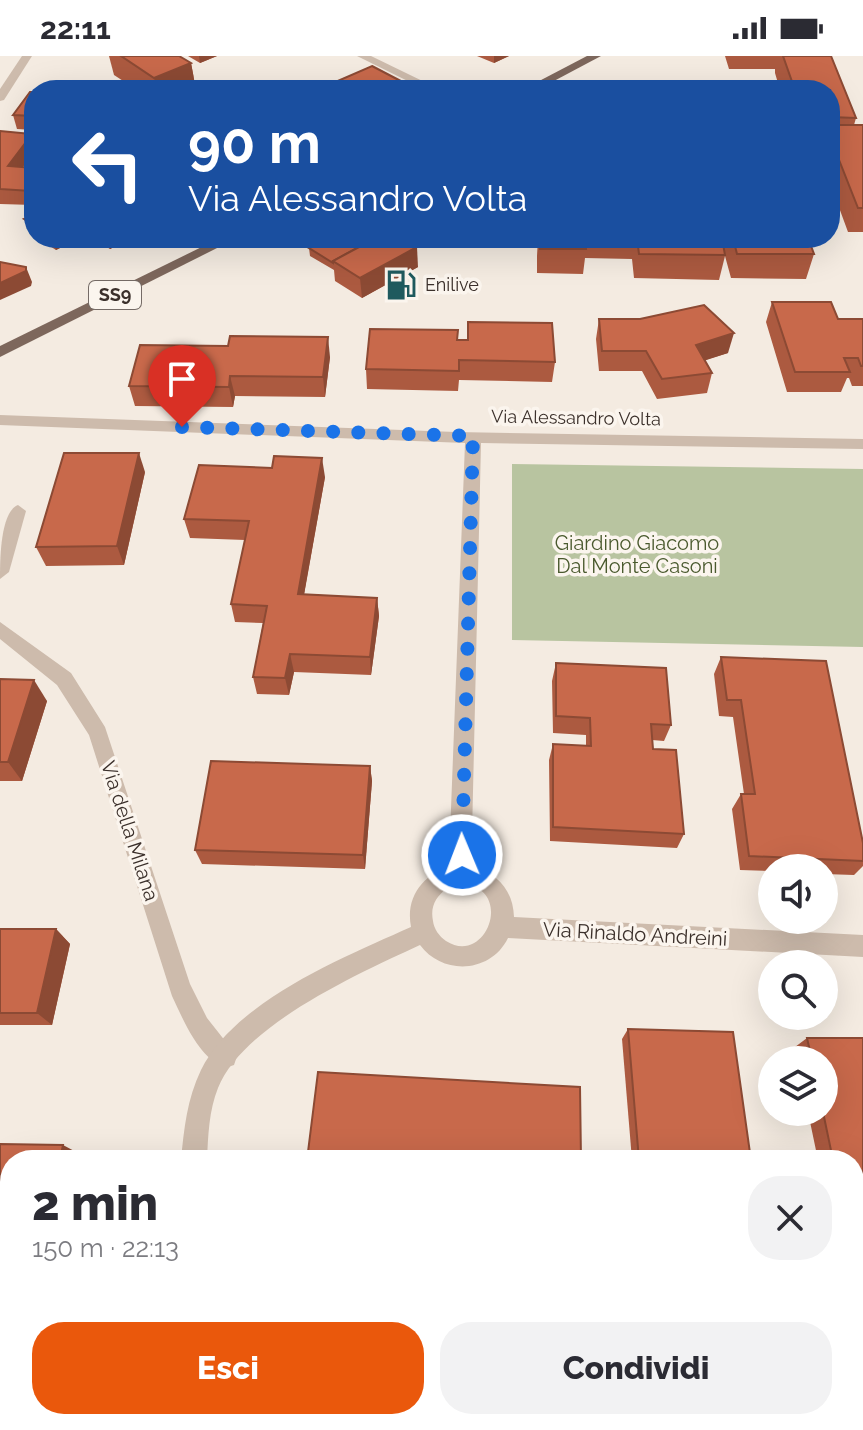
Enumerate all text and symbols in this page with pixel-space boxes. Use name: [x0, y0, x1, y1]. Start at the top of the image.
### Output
text: 22:11: [40, 11, 111, 46]
text: 90 m: [188, 110, 321, 176]
icon: left: [56, 112, 160, 216]
text: Via Alessandro Volta: [188, 177, 527, 219]
fuel station icon: Enilive: [384, 268, 418, 302]
place label: Enilive: [425, 274, 479, 295]
road number: SS9: [89, 281, 141, 309]
pin: [148, 345, 216, 427]
icon: arrive: [160, 357, 204, 401]
street label: Via Alessandro Volta: [491, 406, 661, 429]
park label: Giardino Giacomo Dal Monte Casoni: [555, 531, 719, 578]
street label: Via della Milana: [96, 758, 164, 904]
position arrow: [420, 813, 504, 897]
map controls: [758, 854, 838, 1126]
button: sound: [758, 854, 838, 934]
street label: Via Rinaldo Andreini: [542, 917, 728, 951]
button: search: [758, 950, 838, 1030]
button: layers: [758, 1046, 838, 1126]
text: 2 min: [32, 1175, 158, 1231]
button: close: [748, 1176, 832, 1260]
text: 150 m · 22:13: [32, 1233, 179, 1263]
button: Esci: [32, 1322, 424, 1414]
button: Condividi: [440, 1322, 832, 1414]

